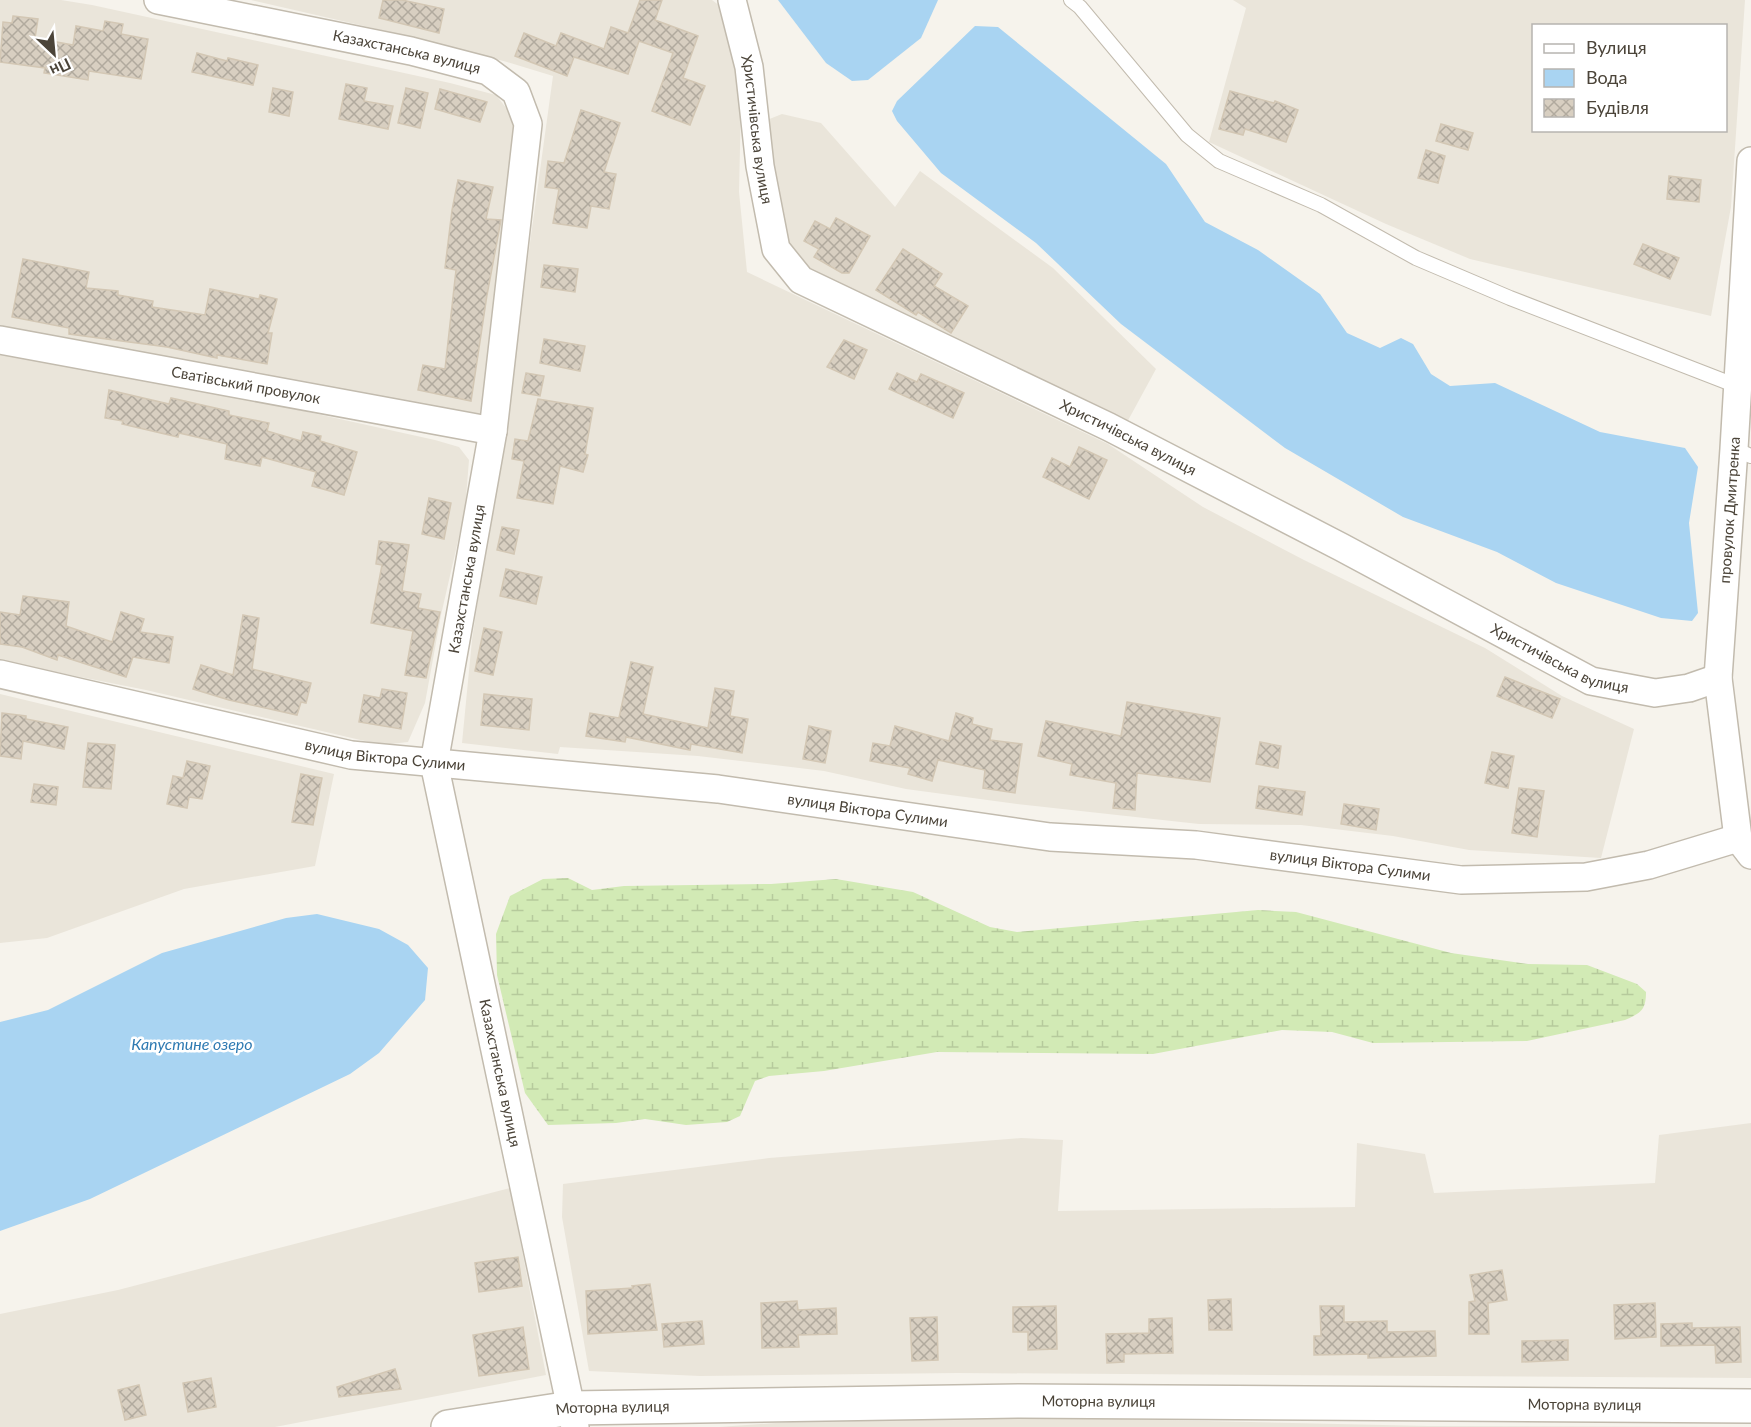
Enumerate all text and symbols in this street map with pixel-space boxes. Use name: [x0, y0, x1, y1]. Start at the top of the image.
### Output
north arrow: [24, 24, 84, 84]
legend: [1532, 24, 1727, 132]
street label: Казахстанська вулиця: [331, 25, 483, 77]
text: Вулиця: [1586, 36, 1647, 58]
street label: Христичівська вулиця: [738, 53, 777, 205]
text: Пн: [47, 55, 74, 81]
text: Вода: [1586, 66, 1627, 88]
text: Будівля: [1586, 96, 1649, 118]
street label: Сватівський провулок: [170, 362, 322, 407]
street label: Христичівська вулиця: [1057, 395, 1200, 479]
street label: провулок Дмитренка: [1715, 436, 1743, 584]
street label: Казахстанська вулиця: [444, 503, 488, 655]
street label: Христичівська вулиця: [1488, 619, 1630, 696]
street label: вулиця Віктора Сулими: [303, 735, 466, 774]
street label: вулиця Віктора Сулими: [786, 789, 949, 830]
street label: вулиця Віктора Сулими: [1269, 845, 1432, 884]
street label: Казахстанська вулиця: [476, 997, 525, 1149]
water label: Капустине озеро: [131, 1034, 253, 1053]
street label: Моторна вулиця: [1041, 1391, 1156, 1410]
street label: Моторна вулиця: [1527, 1394, 1642, 1413]
street label: Моторна вулиця: [554, 1396, 670, 1418]

